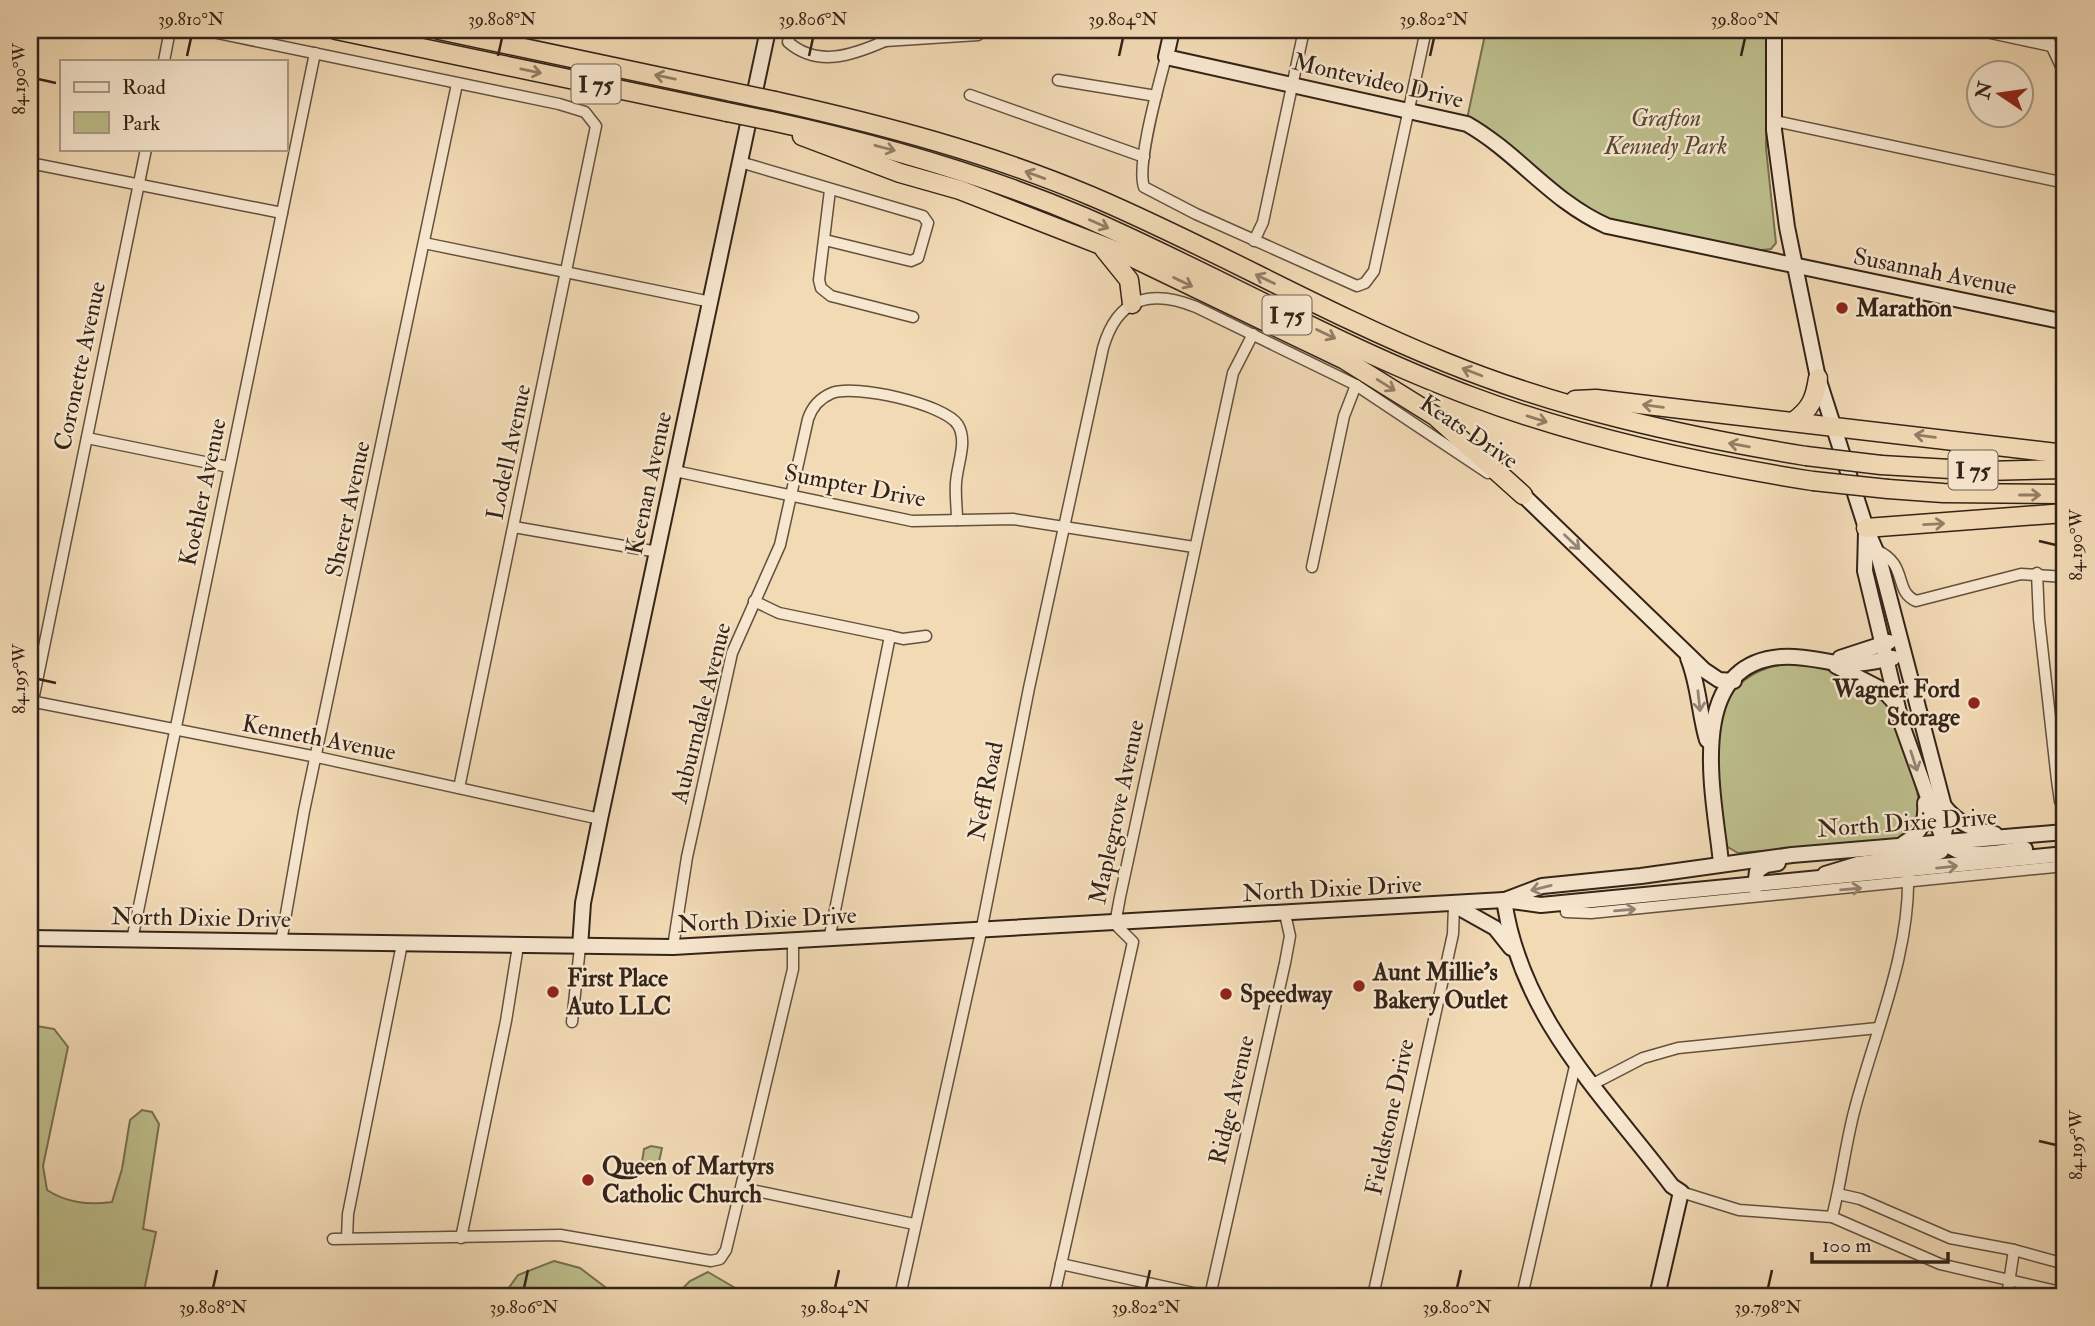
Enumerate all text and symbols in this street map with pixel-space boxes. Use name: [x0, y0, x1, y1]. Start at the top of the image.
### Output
text: 39.810°N: [158, 8, 224, 31]
text: 39.808°N: [468, 8, 536, 31]
text: 39.806°N: [779, 8, 847, 31]
text: 39.804°N: [1088, 8, 1158, 31]
text: 39.802°N: [1400, 8, 1468, 31]
text: 39.800°N: [1711, 8, 1780, 31]
text: 84.190°W: [8, 43, 31, 115]
street label: Montevideo Drive: [1290, 46, 1466, 116]
legend: [60, 60, 287, 150]
north arrow: [1966, 60, 2036, 130]
one-way arrow: [519, 64, 542, 78]
road number: I 75: [572, 64, 620, 104]
one-way arrow: [654, 70, 677, 84]
text: Road: [122, 74, 167, 101]
text: N: [1971, 78, 1998, 102]
park label: Grafton Kennedy Park: [1603, 103, 1728, 162]
text: Park: [122, 110, 160, 137]
one-way arrow: [874, 143, 896, 156]
one-way arrow: [1025, 168, 1047, 180]
one-way arrow: [1088, 218, 1109, 231]
street label: Susannah Avenue: [1851, 241, 2019, 303]
one-way arrow: [1255, 271, 1276, 285]
one-way arrow: [1172, 276, 1193, 290]
street label: Coronette Avenue: [47, 279, 113, 453]
place label: Marathon: [1855, 293, 1953, 324]
road number: I 75: [1262, 296, 1312, 334]
marker: Marathon: [1834, 300, 1850, 316]
one-way arrow: [1315, 327, 1336, 341]
one-way arrow: [1462, 365, 1484, 377]
one-way arrow: [1375, 379, 1395, 393]
street label: Lodell Avenue: [480, 381, 538, 523]
street label: Keats Drive: [1414, 388, 1524, 476]
one-way arrow: [1642, 400, 1665, 413]
street label: Keenan Avenue: [619, 409, 679, 557]
one-way arrow: [1525, 413, 1547, 426]
street label: Koehler Avenue: [172, 415, 234, 569]
one-way arrow: [1914, 430, 1936, 443]
street label: Sherer Avenue: [318, 438, 378, 580]
one-way arrow: [1728, 438, 1751, 451]
road number: I 75: [1948, 450, 1997, 490]
street label: Sumpter Drive: [782, 457, 928, 515]
one-way arrow: [2018, 488, 2041, 501]
text: 84.190°W: [2065, 509, 2088, 581]
one-way arrow: [1922, 518, 1945, 531]
one-way arrow: [1564, 534, 1581, 551]
street label: Auburndale Avenue: [663, 619, 738, 808]
text: 84.195°W: [8, 643, 31, 714]
place label: Wagner Ford Storage: [1832, 674, 1960, 733]
one-way arrow: [1692, 690, 1705, 712]
marker: Wagner Ford Storage: [1966, 695, 1982, 711]
street label: Kenneth Avenue: [239, 708, 399, 768]
street label: Maplegrove Avenue: [1082, 717, 1152, 907]
street label: Neff Road: [961, 739, 1011, 843]
one-way arrow: [1908, 750, 1921, 772]
street label: North Dixie Drive: [1816, 801, 1998, 845]
one-way arrow: [1935, 860, 1958, 873]
street label: North Dixie Drive: [1241, 869, 1423, 909]
one-way arrow: [1530, 882, 1553, 895]
one-way arrow: [1839, 882, 1862, 895]
street label: North Dixie Drive: [676, 900, 858, 940]
street label: North Dixie Drive: [111, 901, 291, 935]
one-way arrow: [1613, 903, 1635, 916]
place label: Aunt Millie's Bakery Outlet: [1372, 957, 1508, 1016]
place label: First Place Auto LLC: [566, 963, 671, 1022]
marker: Aunt Millie's Bakery Outlet: [1351, 978, 1367, 994]
place label: Speedway: [1240, 979, 1334, 1010]
marker: First Place Auto LLC: [545, 984, 561, 1000]
marker: Speedway: [1218, 986, 1234, 1002]
street label: Ridge Avenue: [1202, 1032, 1262, 1168]
street label: Fieldstone Drive: [1358, 1036, 1422, 1198]
text: 84.195°W: [2065, 1109, 2088, 1180]
place label: Queen of Martyrs Catholic Church: [602, 1151, 774, 1210]
marker: Queen of Martyrs Catholic Church: [580, 1172, 596, 1188]
scale bar: [1812, 1221, 1948, 1265]
text: 100 m: [1822, 1232, 1872, 1259]
text: 39.808°N: [179, 1296, 247, 1319]
text: 39.806°N: [490, 1296, 558, 1319]
text: 39.804°N: [800, 1296, 870, 1319]
text: 39.802°N: [1112, 1296, 1180, 1319]
text: 39.800°N: [1423, 1296, 1492, 1319]
text: 39.798°N: [1734, 1296, 1802, 1319]

